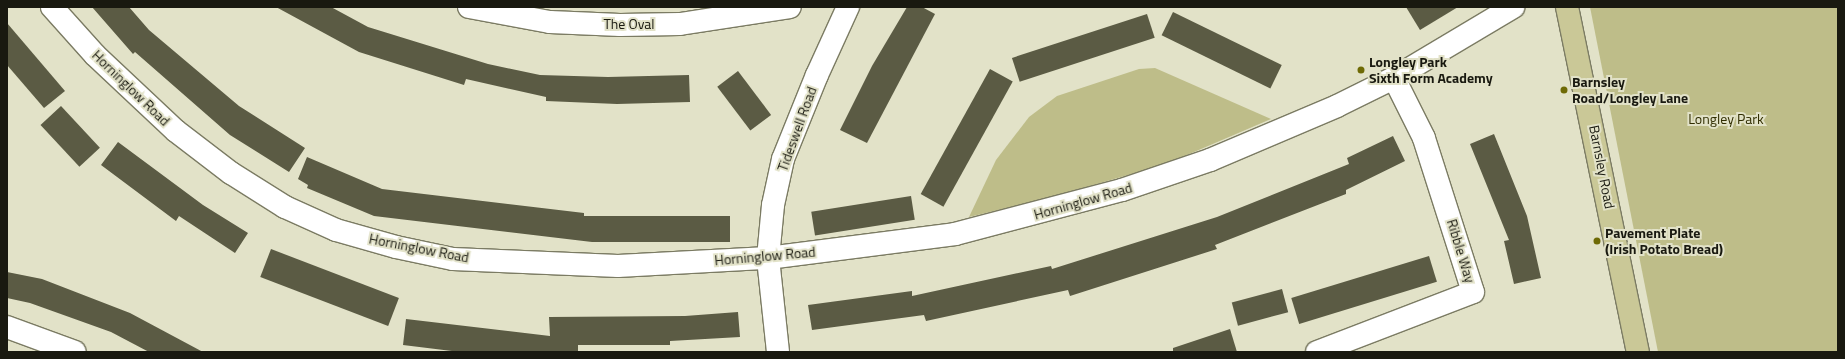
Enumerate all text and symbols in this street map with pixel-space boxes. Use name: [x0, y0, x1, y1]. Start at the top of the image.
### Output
street label: The Oval: [603, 16, 655, 32]
street label: Horninglow Road: [89, 47, 173, 129]
place label: Longley Park Sixth Form Academy: [1369, 54, 1493, 86]
marker: Longley Park Sixth Form Academy: [1356, 65, 1366, 75]
place label: Barnsley Road/Longley Lane: [1572, 74, 1688, 106]
street label: Tideswell Road: [774, 84, 820, 174]
marker: Barnsley Road/Longley Lane: [1559, 85, 1569, 95]
park label: Longley Park: [1688, 111, 1764, 127]
street label: Barnsley Road: [1586, 124, 1618, 210]
street label: Horninglow Road: [1032, 179, 1134, 223]
street label: Ribble Way: [1443, 217, 1479, 285]
place label: Pavement Plate (Irish Potato Bread): [1605, 225, 1723, 258]
street label: Horninglow Road: [368, 230, 470, 266]
marker: Pavement Plate (Irish Potato Bread): [1592, 236, 1602, 246]
street label: Horninglow Road: [714, 243, 816, 269]

